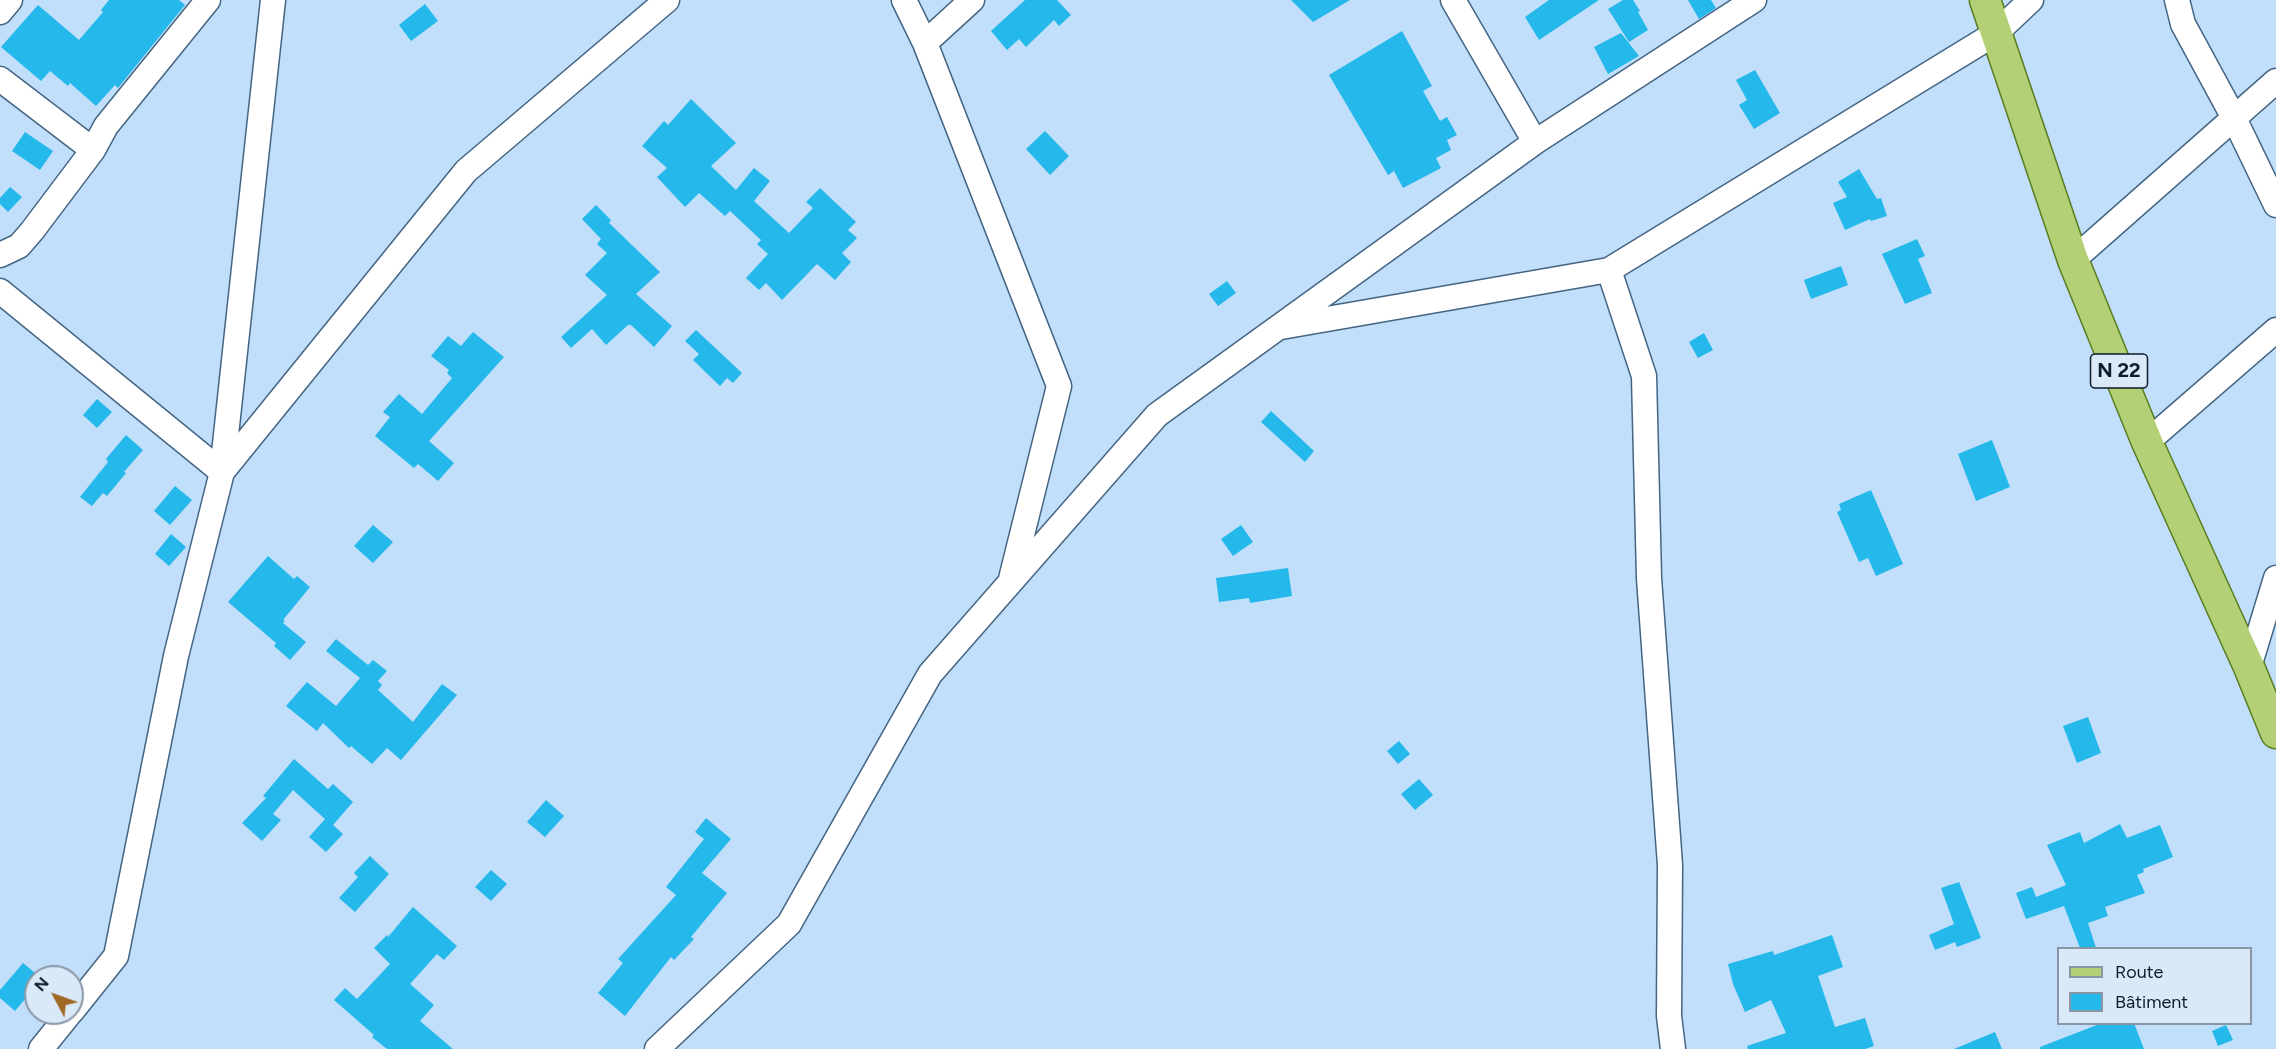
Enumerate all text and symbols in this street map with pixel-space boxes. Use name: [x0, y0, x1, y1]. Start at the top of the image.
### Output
road number: N 22: [2090, 354, 2148, 388]
legend: [2057, 947, 2252, 1025]
text: Route: [2115, 961, 2163, 983]
north arrow: [24, 965, 84, 1025]
text: N: [30, 973, 53, 995]
text: Bâtiment: [2115, 991, 2188, 1013]

